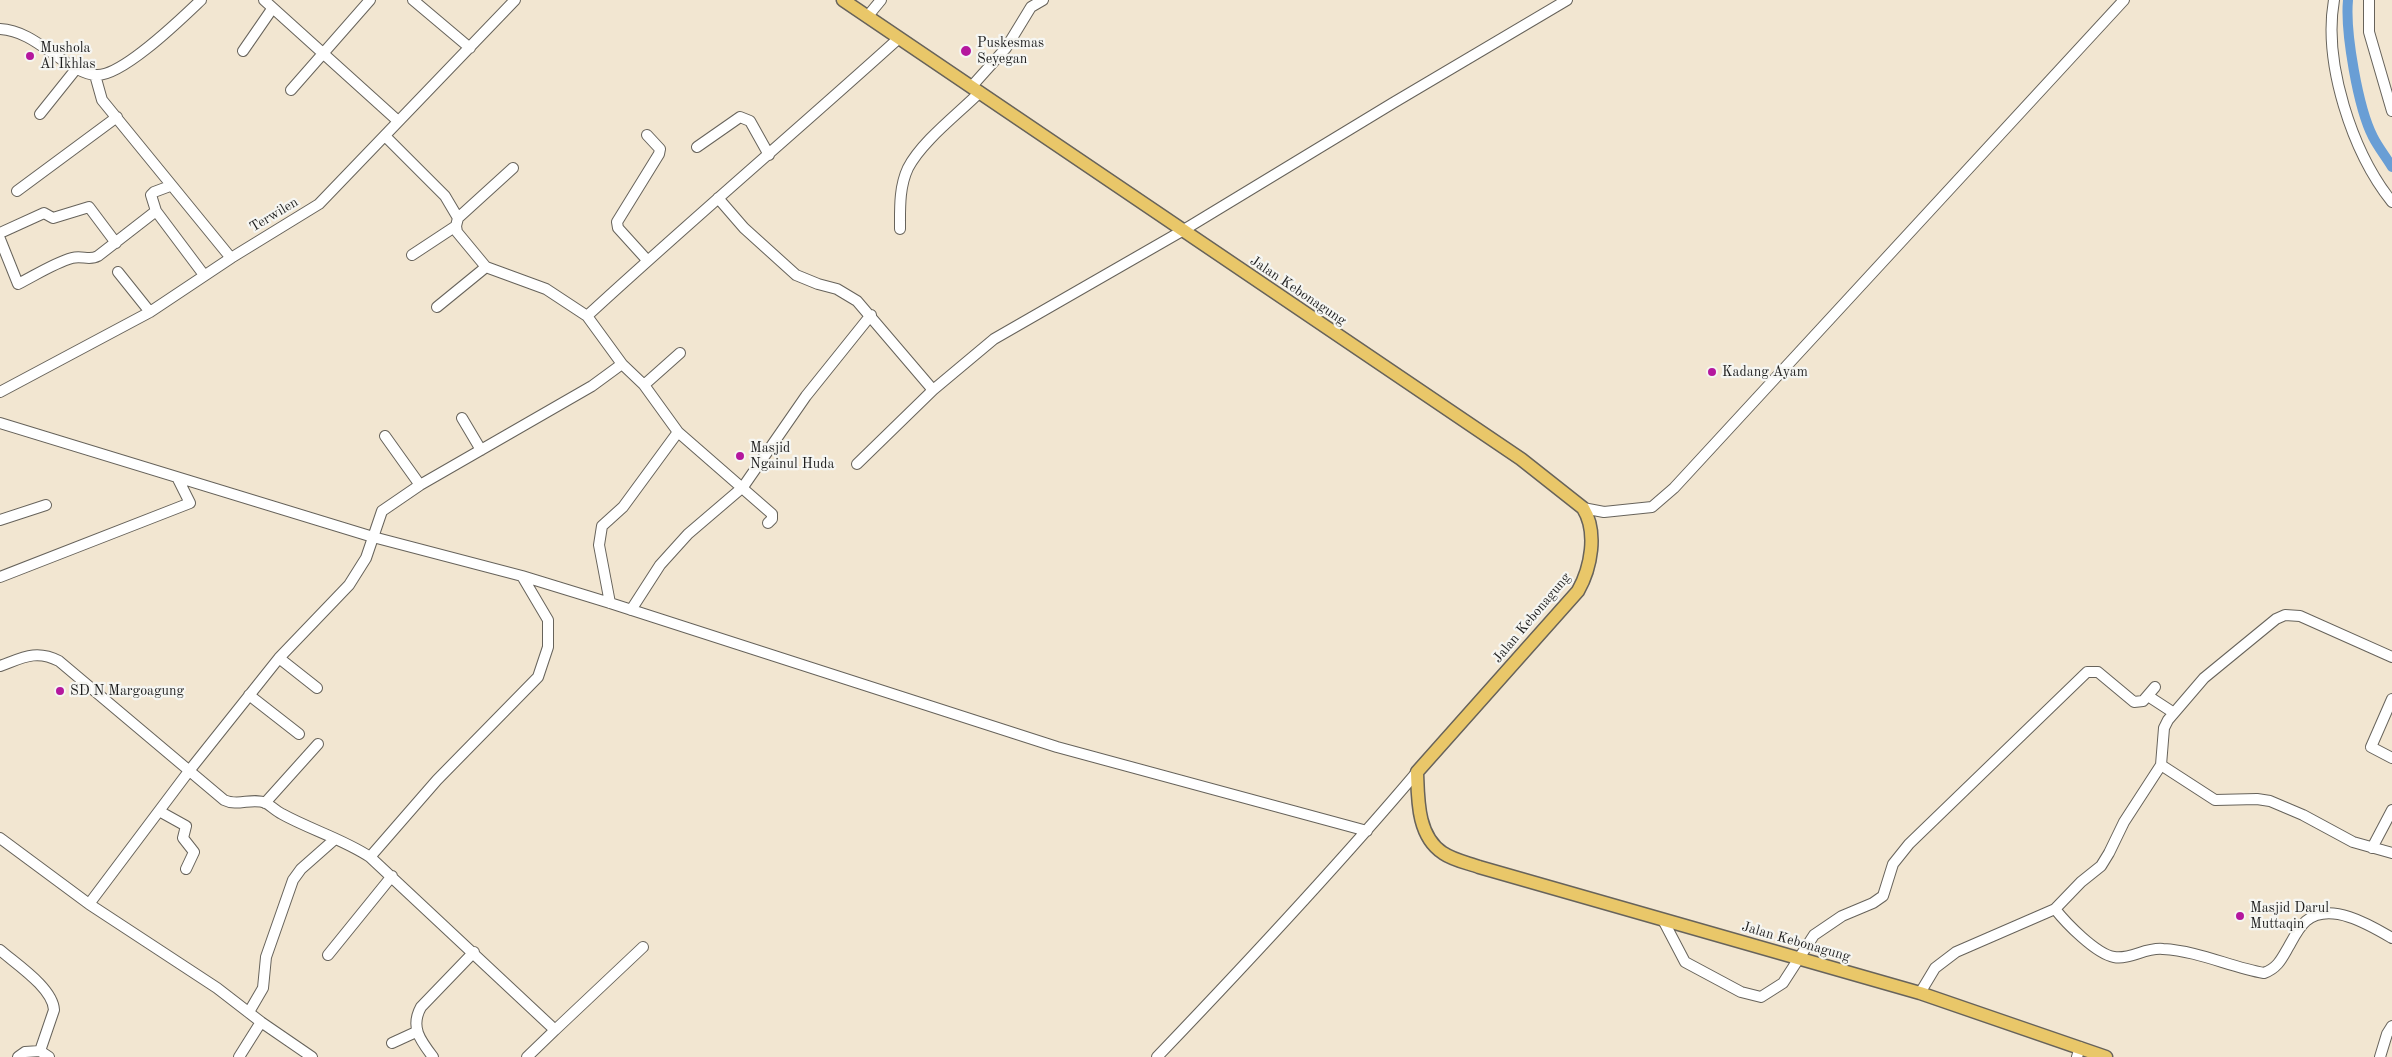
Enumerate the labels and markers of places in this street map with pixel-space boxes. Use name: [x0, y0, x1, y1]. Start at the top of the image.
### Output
place label: Puskesmas Seyegan: [977, 35, 1044, 68]
place label: Mushola Al Ikhlas: [40, 40, 96, 72]
marker: Puskesmas Seyegan: [959, 44, 973, 58]
marker: Mushola Al Ikhlas: [24, 50, 36, 62]
place label: Kadang Ayam: [1722, 364, 1808, 380]
marker: Kadang Ayam: [1706, 366, 1718, 378]
place label: Masjid Ngainul Huda: [750, 440, 835, 472]
marker: Masjid Ngainul Huda: [734, 450, 746, 462]
place label: SD N Margoagung: [70, 683, 184, 699]
marker: SD N Margoagung: [54, 685, 66, 697]
place label: Masjid Darul Muttaqin: [2250, 900, 2329, 932]
marker: Masjid Darul Muttaqin: [2234, 910, 2246, 922]

